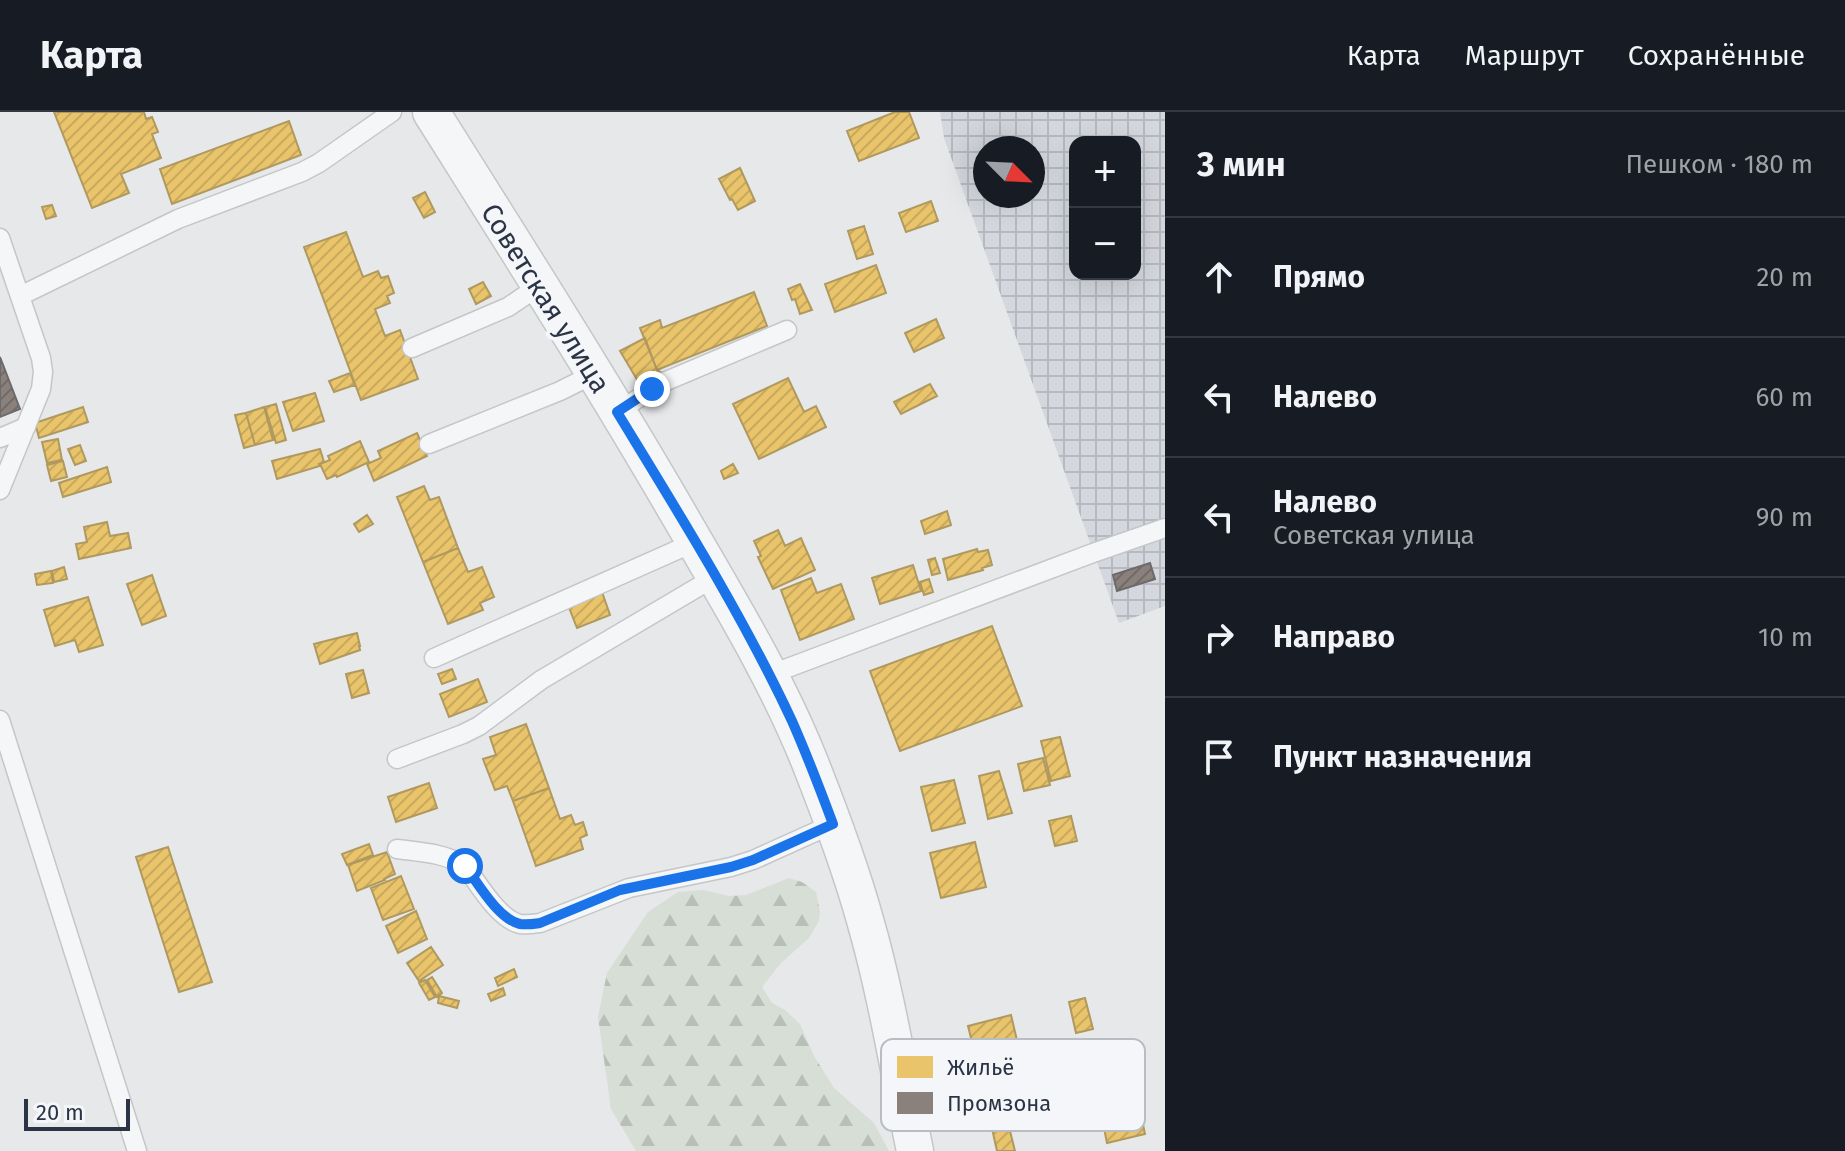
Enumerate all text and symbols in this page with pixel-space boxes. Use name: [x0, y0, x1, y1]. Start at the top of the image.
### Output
text: Карта: [40, 32, 143, 78]
text: Карта: [1347, 39, 1421, 72]
text: Маршрут: [1465, 39, 1584, 72]
text: Сохранённые: [1628, 39, 1805, 72]
north arrow: [973, 136, 1045, 208]
map controls: [1069, 136, 1141, 280]
button: +: [1069, 136, 1141, 208]
text: 3 мин: [1197, 144, 1286, 185]
text: Пешком · 180 m: [1625, 149, 1813, 180]
street label: Советская улица: [474, 197, 617, 399]
button: −: [1069, 208, 1141, 280]
icon: ahead: [1197, 255, 1241, 299]
text: Прямо: [1273, 259, 1365, 295]
text: 20 m: [1756, 262, 1813, 293]
route end: [634, 371, 670, 407]
icon: left: [1197, 375, 1241, 419]
text: Налево: [1273, 379, 1377, 415]
text: 60 m: [1755, 382, 1813, 413]
text: Налево: [1273, 484, 1377, 520]
icon: left: [1197, 495, 1241, 539]
text: 90 m: [1756, 502, 1813, 533]
text: Советская улица: [1273, 520, 1475, 551]
icon: right: [1197, 615, 1241, 659]
text: Направо: [1273, 619, 1395, 655]
text: 10 m: [1758, 622, 1813, 653]
icon: arrive: [1197, 735, 1241, 779]
text: Пункт назначения: [1273, 739, 1532, 775]
route start: [447, 848, 483, 884]
legend: [881, 1039, 1145, 1131]
text: Жильё: [947, 1054, 1014, 1081]
text: Промзона: [947, 1090, 1051, 1117]
scale bar: [24, 1095, 130, 1131]
text: 20 m: [36, 1099, 84, 1126]

